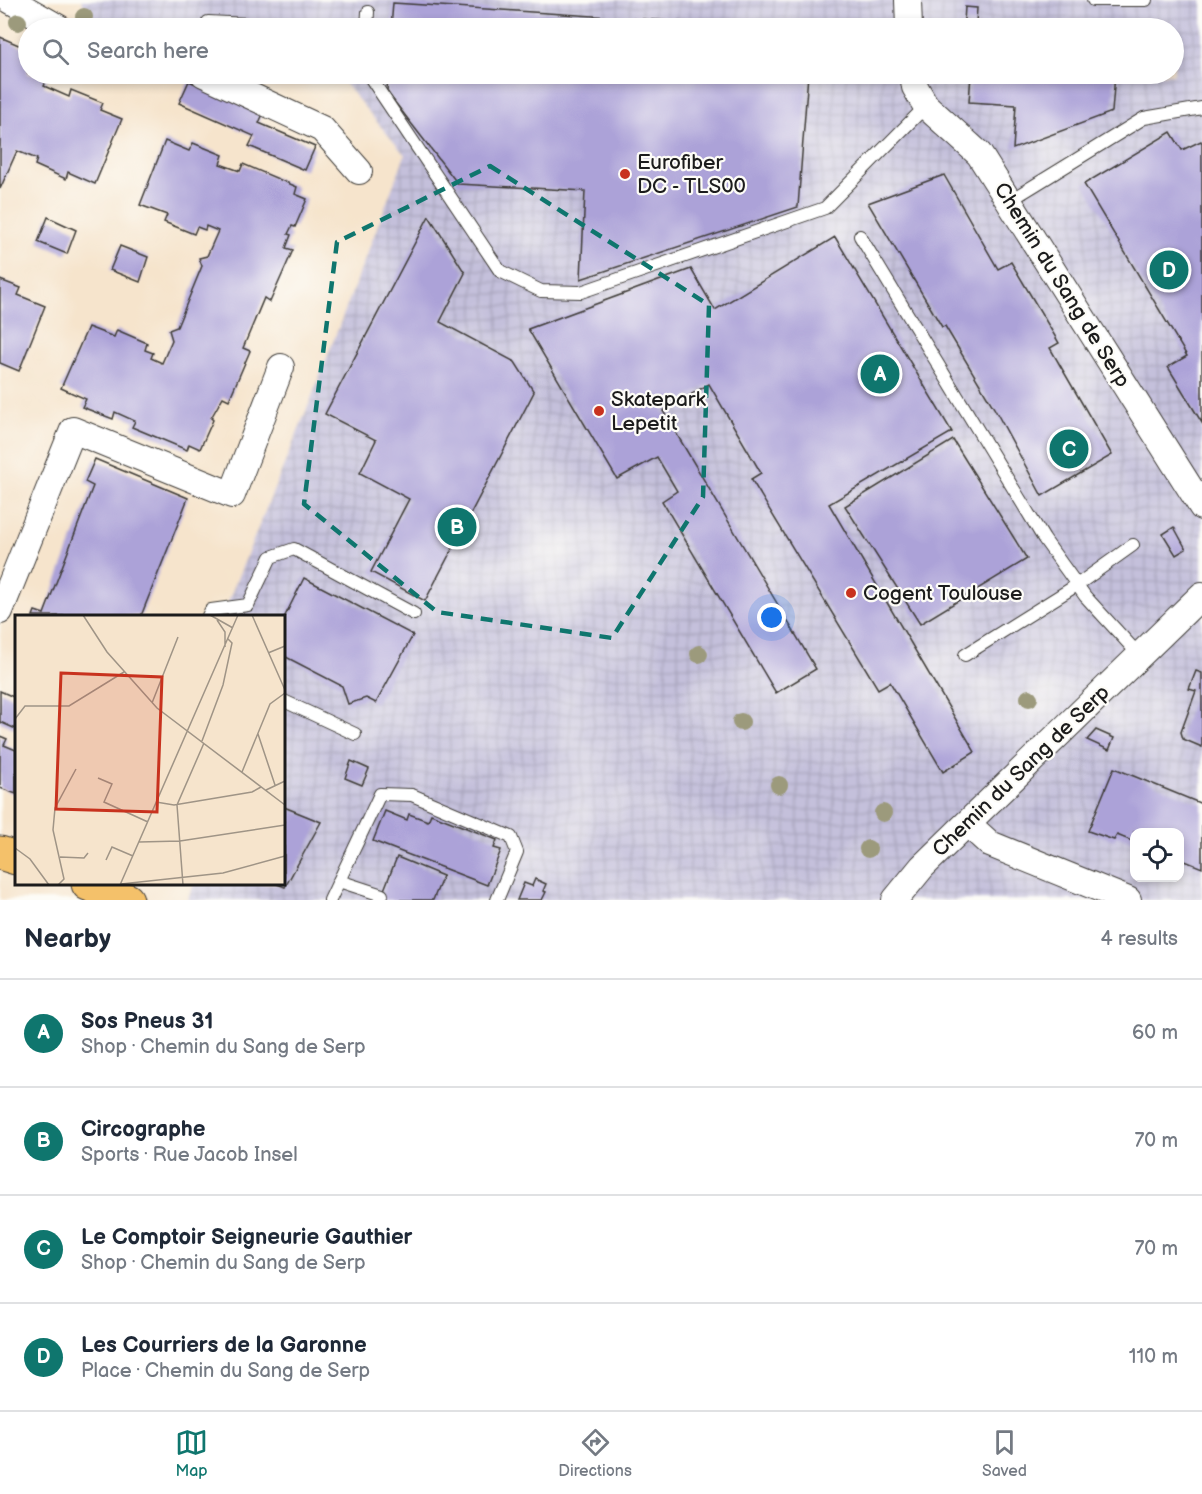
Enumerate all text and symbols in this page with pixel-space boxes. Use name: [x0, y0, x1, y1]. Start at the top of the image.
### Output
search box: [18, 18, 1184, 84]
icon: search: [39, 35, 72, 68]
text: Search here: [87, 38, 209, 65]
place label: Eurofiber DC - TLS00: [637, 150, 746, 199]
marker: Eurofiber DC - TLS00: [618, 167, 632, 181]
street label: Chemin du Sang de Serp: [989, 178, 1135, 392]
pin: D: [1150, 248, 1188, 292]
pin: A: [860, 352, 900, 397]
place label: Skatepark Lepetit: [611, 387, 706, 436]
marker: Skatepark Lepetit: [592, 404, 606, 418]
pin: C: [1050, 426, 1088, 472]
pin: B: [438, 504, 476, 550]
place label: Cogent Toulouse: [863, 581, 1022, 606]
marker: Cogent Toulouse: [844, 586, 858, 600]
your location: [757, 603, 786, 632]
inset map: [15, 615, 285, 885]
street label: Chemin du Sang de Serp: [927, 680, 1115, 862]
map controls: [1130, 828, 1184, 882]
button: locate: [1130, 828, 1184, 882]
text: Nearby: [24, 924, 111, 955]
text: 4 results: [1100, 927, 1178, 951]
text: Sos Pneus 31: [81, 1008, 214, 1035]
text: A: [37, 1021, 50, 1045]
text: 60 m: [1132, 1021, 1178, 1045]
text: Shop · Chemin du Sang de Serp: [81, 1035, 366, 1059]
text: Circographe: [81, 1116, 205, 1143]
text: B: [36, 1129, 51, 1153]
text: 70 m: [1134, 1129, 1178, 1153]
text: Sports · Rue Jacob Insel: [81, 1143, 298, 1167]
text: Le Comptoir Seigneurie Gauthier: [81, 1224, 412, 1251]
text: C: [36, 1237, 51, 1261]
text: 70 m: [1134, 1237, 1178, 1261]
text: Shop · Chemin du Sang de Serp: [81, 1251, 366, 1275]
text: Les Courriers de la Garonne: [81, 1332, 367, 1359]
text: D: [37, 1345, 50, 1369]
text: 110 m: [1129, 1345, 1178, 1369]
text: Place · Chemin du Sang de Serp: [81, 1359, 370, 1383]
tab: Map: [175, 1426, 208, 1481]
tab: Directions: [558, 1426, 632, 1481]
tab: Saved: [982, 1426, 1027, 1481]

